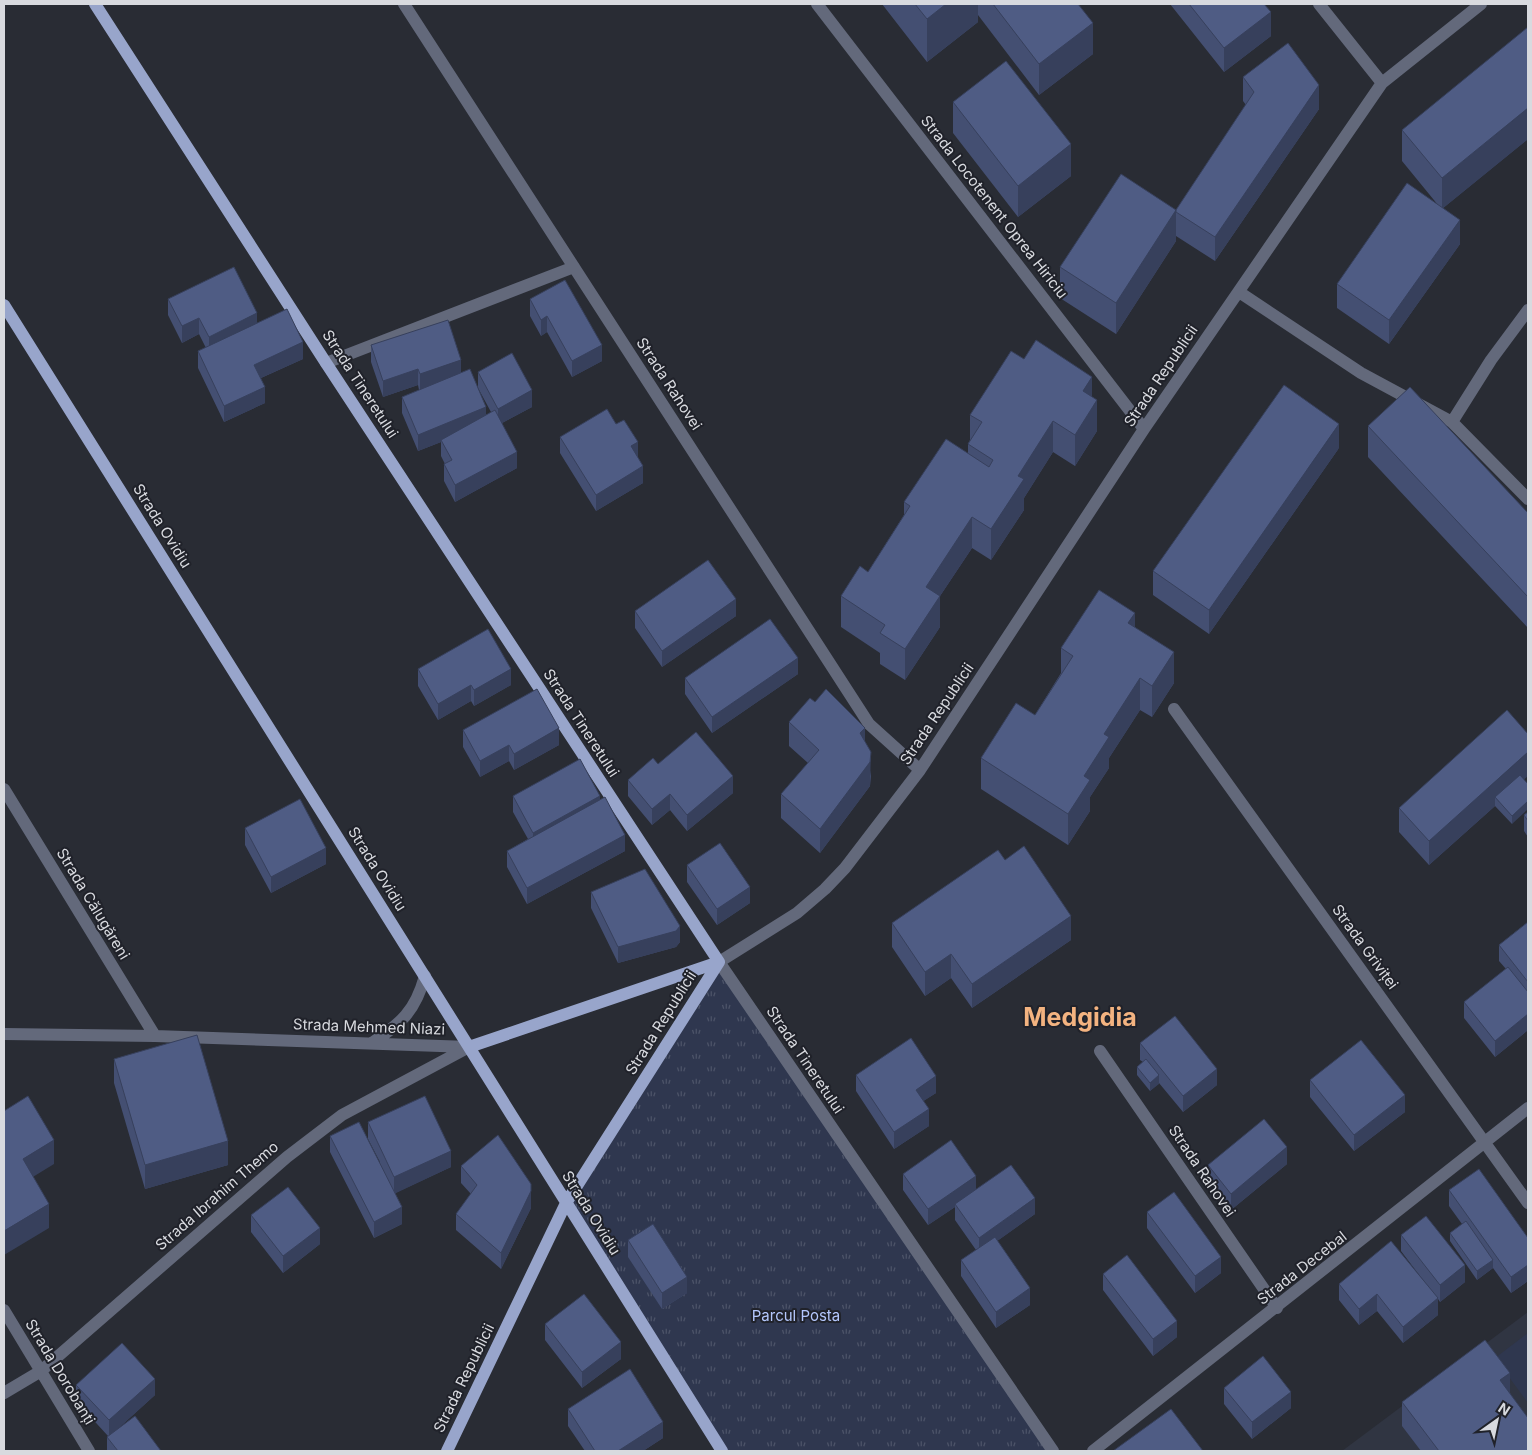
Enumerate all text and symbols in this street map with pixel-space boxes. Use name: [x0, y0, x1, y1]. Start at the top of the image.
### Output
street label: Strada Locotenent Oprea Hiriciu: [917, 111, 1072, 302]
street label: Strada Republicii: [1119, 321, 1202, 430]
street label: Strada Tineretului: [318, 326, 403, 441]
street label: Strada Rahovei: [632, 334, 706, 434]
street label: Strada Ovidiu: [129, 480, 196, 571]
street label: Strada Republicii: [895, 659, 978, 768]
street label: Strada Tineretului: [539, 665, 624, 780]
street label: Strada Ovidiu: [344, 823, 411, 914]
street label: Strada Călugăreni: [53, 845, 134, 963]
street label: Strada Griviței: [1328, 901, 1403, 993]
street label: Strada Republicii: [621, 967, 700, 1078]
street label: Strada Tineretului: [762, 1002, 848, 1117]
district label: Medgidia: [1023, 1002, 1137, 1032]
street label: Strada Mehmed Niazi: [293, 1014, 445, 1039]
street label: Strada Rahovei: [1165, 1121, 1240, 1220]
street label: Strada Ibrahim Themo: [151, 1137, 282, 1254]
street label: Strada Ovidiu: [558, 1167, 625, 1258]
street label: Strada Decebal: [1253, 1227, 1350, 1309]
park label: Parcul Posta: [752, 1306, 840, 1325]
street label: Strada Dorobanți: [21, 1316, 99, 1428]
street label: Strada Republicii: [429, 1320, 498, 1435]
north arrow: [1472, 1395, 1522, 1445]
text: N: [1495, 1399, 1513, 1419]

